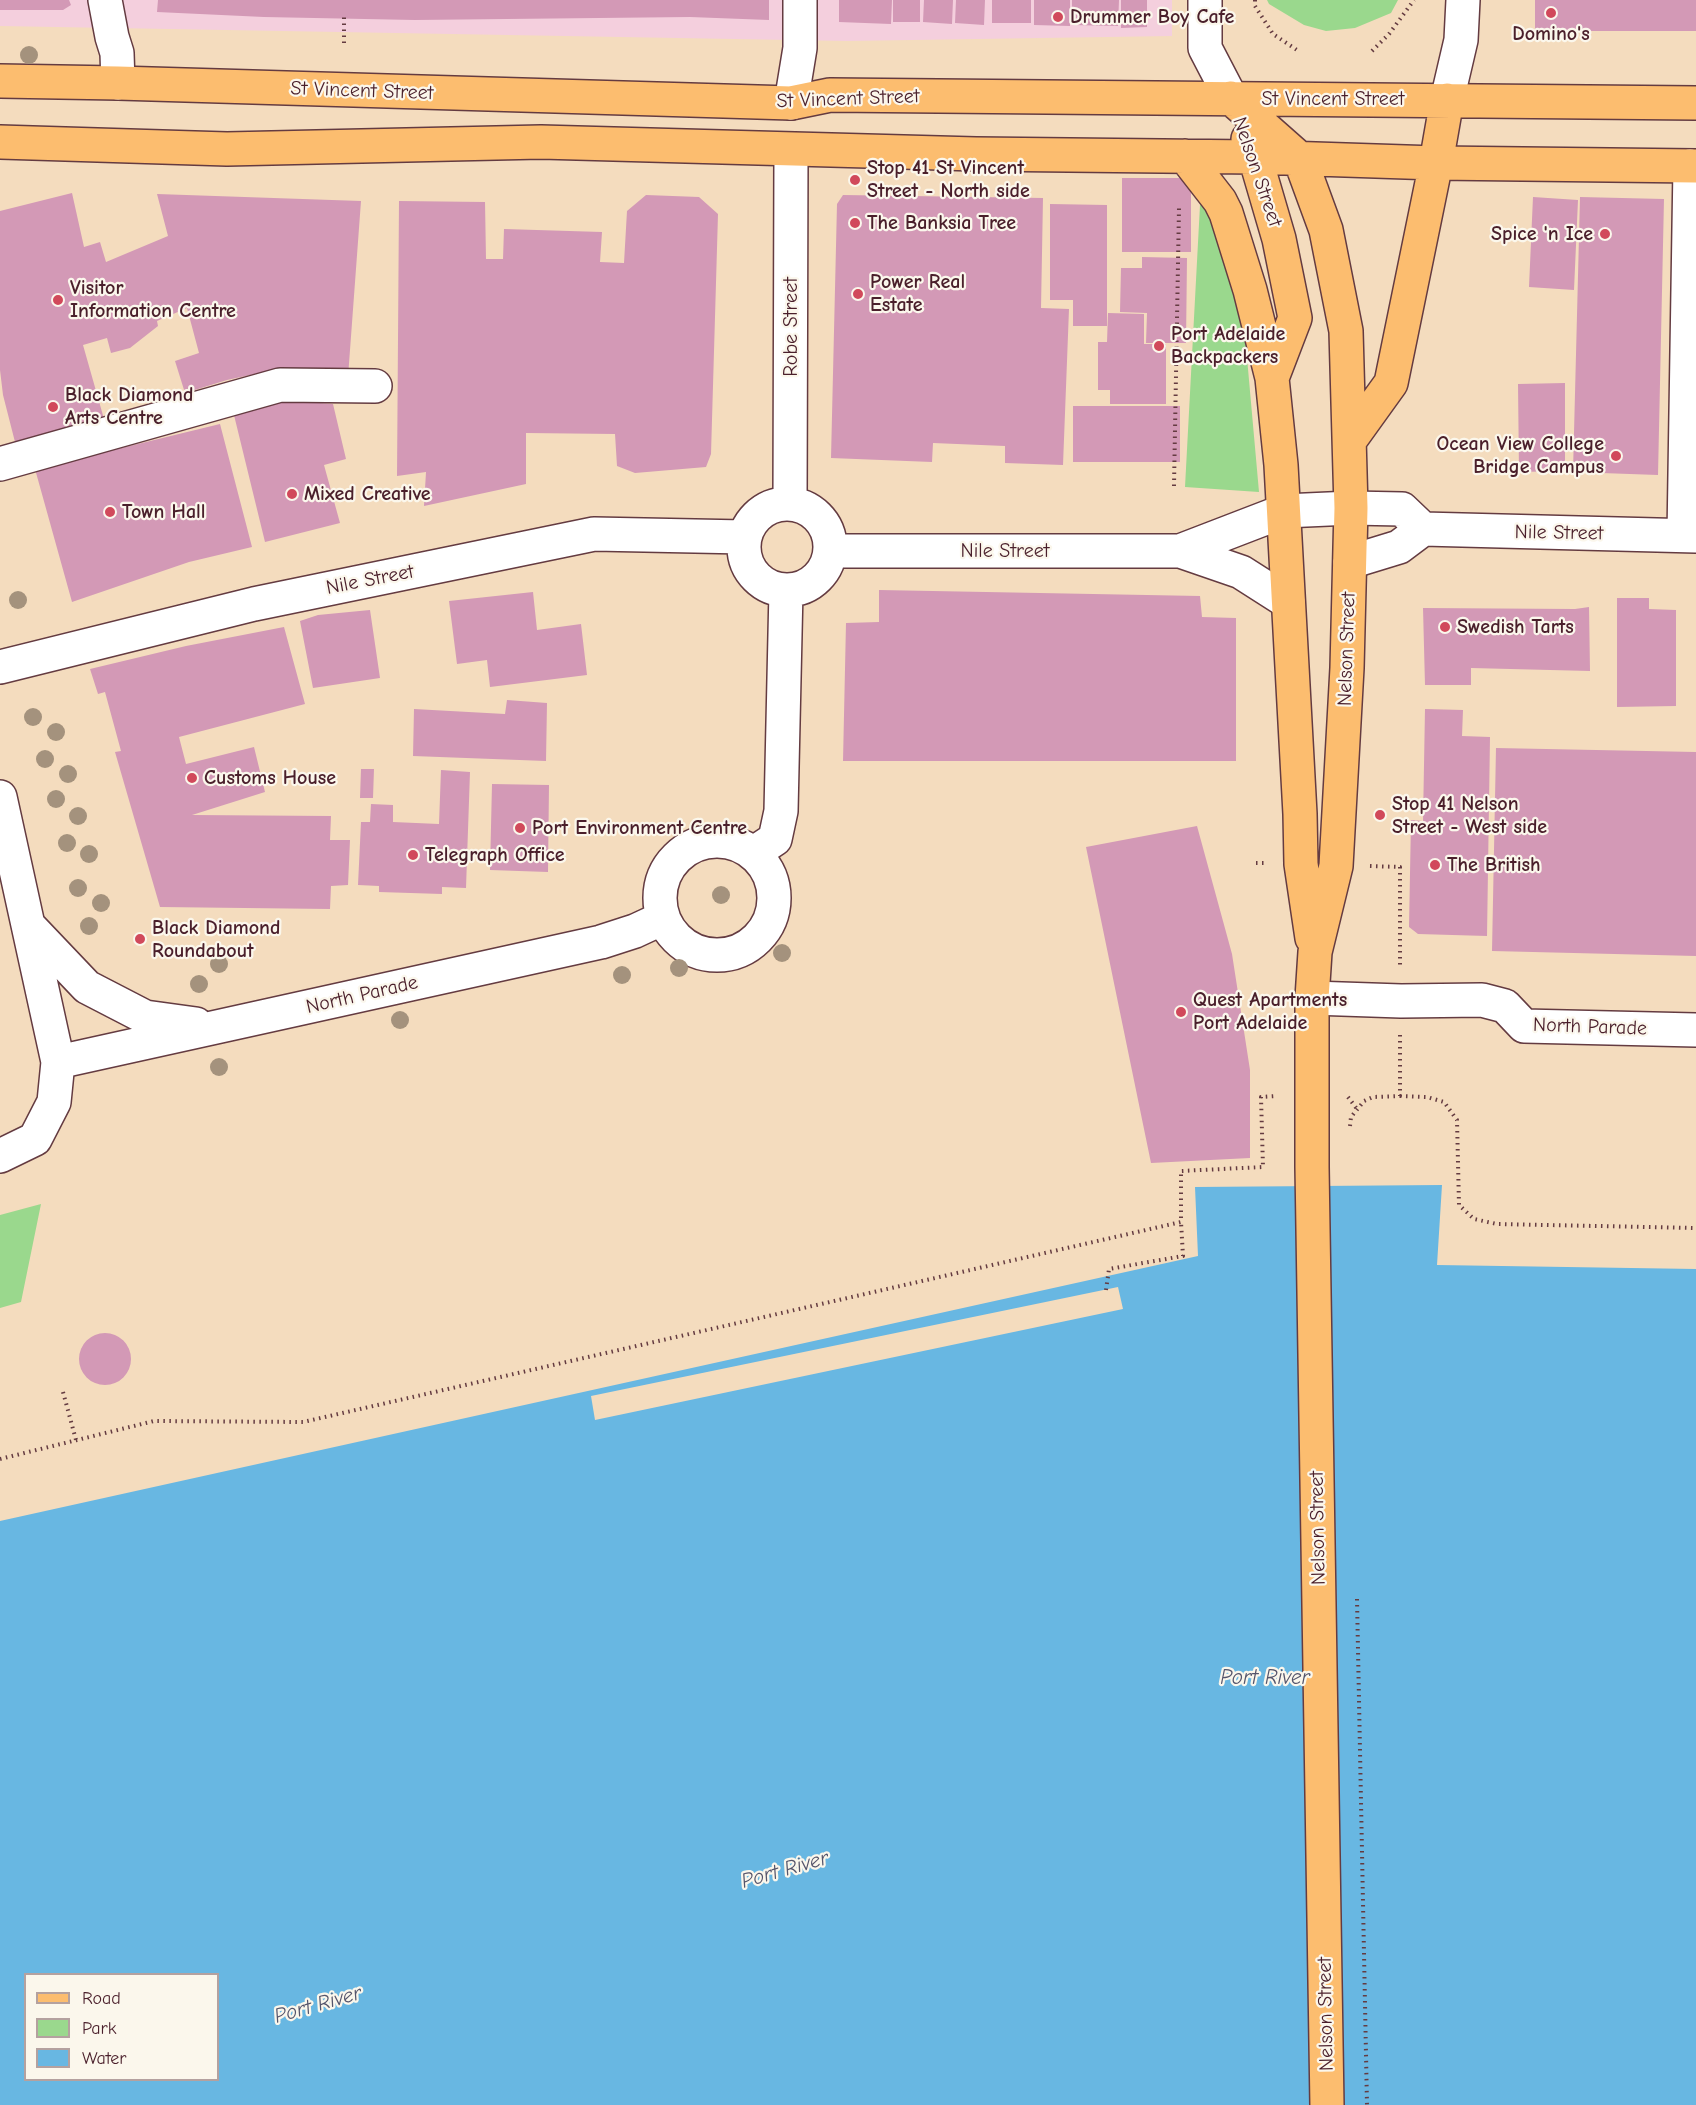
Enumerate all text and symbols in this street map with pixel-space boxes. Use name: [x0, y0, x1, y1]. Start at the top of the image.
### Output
place label: Drummer Boy Cafe: [1070, 5, 1234, 29]
marker: Domino's: [1544, 6, 1558, 20]
marker: Drummer Boy Cafe: [1051, 10, 1065, 24]
place label: Domino's: [1512, 22, 1590, 46]
street label: St Vincent Street: [290, 77, 434, 105]
street label: St Vincent Street: [776, 85, 920, 113]
street label: St Vincent Street: [1262, 87, 1404, 111]
street label: Nelson Street: [1227, 114, 1287, 230]
place label: Stop 41 St Vincent Street - North side: [867, 156, 1030, 203]
marker: Stop 41 St Vincent Street - North side: [848, 173, 862, 187]
place label: The Banksia Tree: [867, 211, 1016, 235]
marker: The Banksia Tree: [848, 216, 862, 230]
place label: Spice 'n Ice: [1491, 222, 1593, 246]
marker: Spice 'n Ice: [1598, 227, 1612, 241]
place label: Power Real Estate: [870, 270, 965, 317]
place label: Visitor Information Centre: [70, 276, 236, 323]
street label: Robe Street: [779, 277, 803, 377]
marker: Power Real Estate: [851, 287, 865, 301]
marker: Visitor Information Centre: [51, 293, 65, 307]
place label: Port Adelaide Backpackers: [1171, 322, 1285, 369]
marker: Port Adelaide Backpackers: [1152, 339, 1166, 353]
place label: Black Diamond Arts Centre: [65, 383, 193, 430]
marker: Black Diamond Arts Centre: [46, 400, 60, 414]
place label: Ocean View College Bridge Campus: [1437, 432, 1604, 479]
marker: Ocean View College Bridge Campus: [1609, 449, 1623, 463]
place label: Mixed Creative: [304, 482, 431, 506]
marker: Mixed Creative: [285, 487, 299, 501]
place label: Town Hall: [122, 500, 205, 524]
marker: Town Hall: [103, 505, 117, 519]
street label: Nile Street: [1514, 520, 1604, 546]
street label: Nile Street: [961, 539, 1049, 563]
street label: Nile Street: [324, 560, 416, 600]
street label: Nelson Street: [1333, 592, 1361, 706]
place label: Swedish Tarts: [1457, 615, 1574, 639]
marker: Swedish Tarts: [1438, 620, 1452, 634]
place label: Customs House: [204, 766, 336, 790]
marker: Customs House: [185, 771, 199, 785]
place label: Stop 41 Nelson Street - West side: [1392, 792, 1547, 839]
marker: Stop 41 Nelson Street - West side: [1373, 808, 1387, 822]
place label: Port Environment Centre: [532, 816, 747, 840]
marker: Port Environment Centre: [513, 821, 527, 835]
place label: Telegraph Office: [425, 843, 565, 867]
marker: Telegraph Office: [406, 848, 420, 862]
place label: The British: [1447, 853, 1541, 877]
marker: The British: [1428, 858, 1442, 872]
place label: Black Diamond Roundabout: [152, 916, 280, 963]
marker: Black Diamond Roundabout: [133, 932, 147, 946]
street label: North Parade: [304, 970, 420, 1020]
place label: Quest Apartments Port Adelaide: [1193, 988, 1347, 1035]
marker: Quest Apartments Port Adelaide: [1174, 1005, 1188, 1019]
street label: North Parade: [1533, 1013, 1647, 1041]
street label: Nelson Street: [1305, 1471, 1331, 1585]
water label: Port River: [1220, 1665, 1310, 1691]
water label: Port River: [738, 1846, 832, 1894]
street label: Nelson Street: [1313, 1957, 1339, 2071]
legend: [24, 1973, 219, 2081]
water label: Port River: [271, 1981, 365, 2029]
text: Road: [82, 1988, 121, 2009]
text: Park: [82, 2018, 116, 2039]
text: Water: [82, 2048, 126, 2069]

